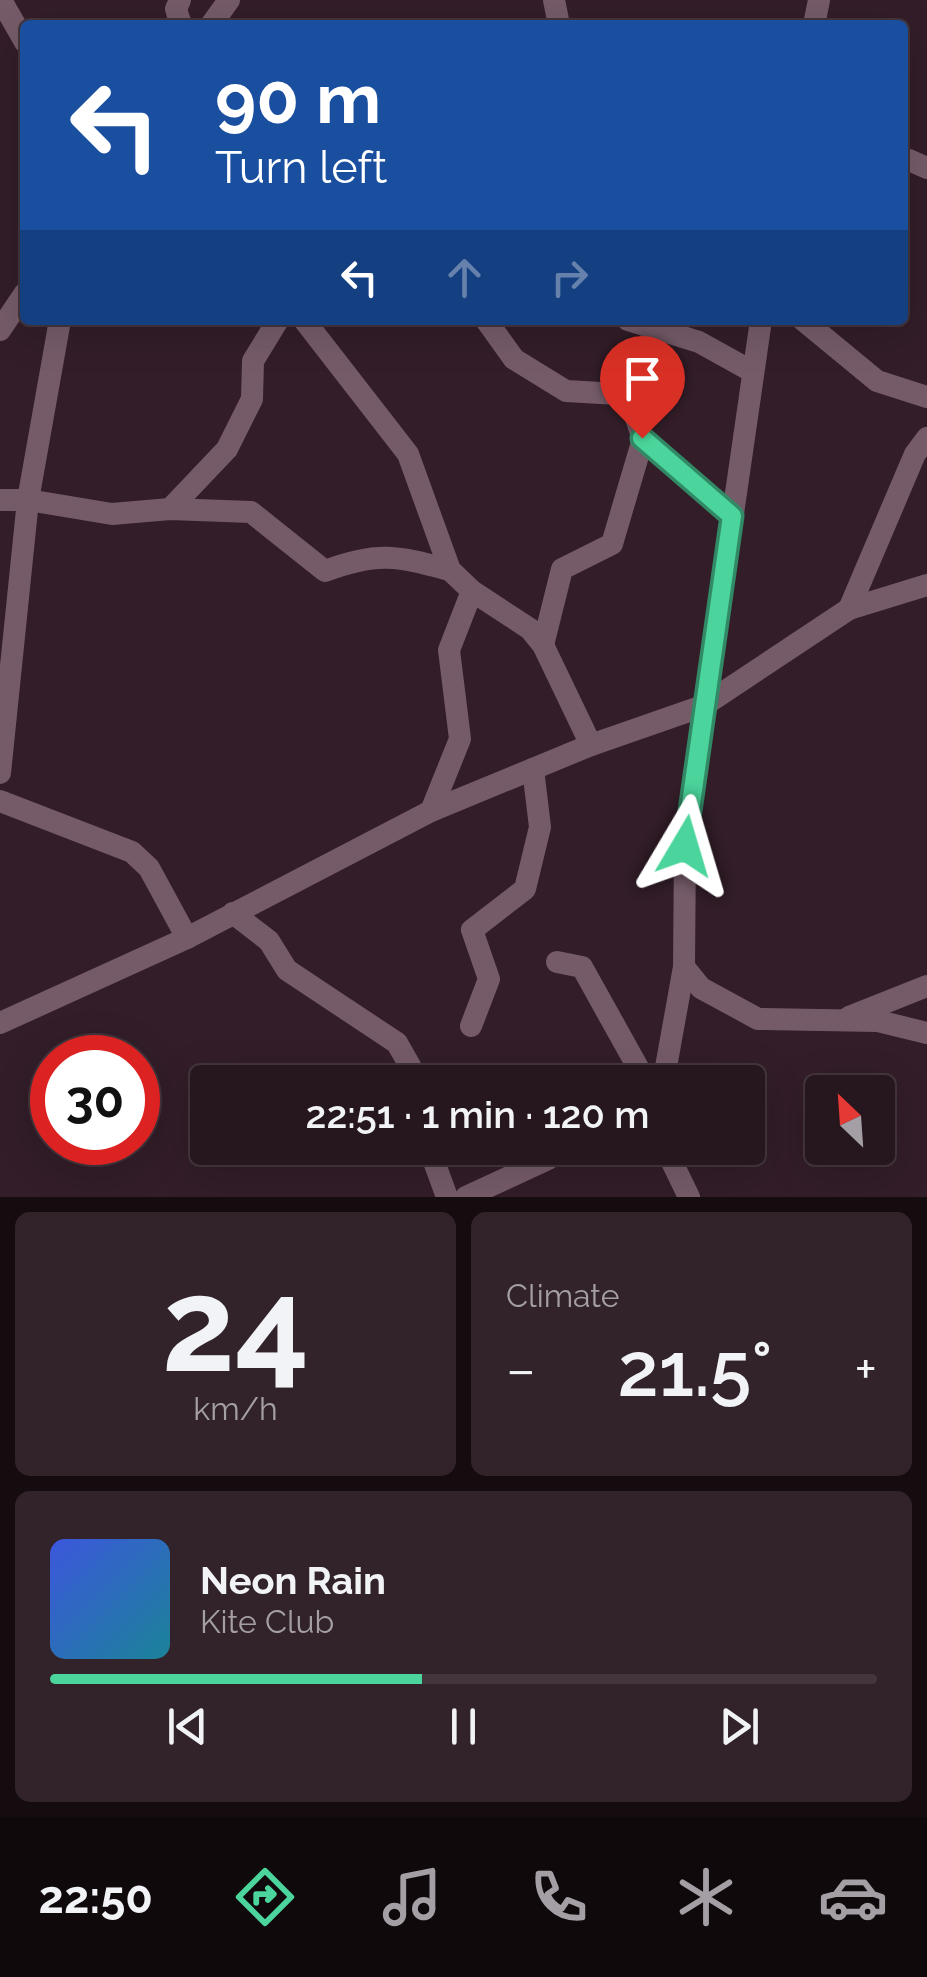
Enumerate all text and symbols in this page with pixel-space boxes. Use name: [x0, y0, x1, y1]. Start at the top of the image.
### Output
text: 90 m: [215, 57, 381, 139]
icon: left: [50, 60, 180, 190]
text: Turn left: [215, 141, 387, 194]
icon: left: [332, 250, 387, 305]
icon: ahead: [437, 250, 492, 305]
icon: right: [542, 250, 597, 305]
pin: [600, 336, 685, 439]
icon: arrive: [615, 351, 670, 406]
position arrow: [633, 794, 737, 898]
speed limit sign: 30: [30, 1035, 160, 1165]
north arrow: [805, 1075, 895, 1165]
map controls: [805, 1075, 895, 1165]
text: 22:51 · 1 min · 120 m: [306, 1092, 649, 1137]
text: 24: [162, 1249, 309, 1401]
text: Climate: [506, 1277, 620, 1314]
text: 21.5°: [618, 1325, 772, 1414]
text: −: [506, 1337, 536, 1402]
text: +: [854, 1337, 877, 1402]
text: km/h: [193, 1390, 278, 1427]
text: Neon Rain: [200, 1558, 386, 1603]
text: Kite Club: [200, 1603, 334, 1640]
icon: previous: [160, 1699, 215, 1754]
icon: pause: [436, 1699, 491, 1754]
icon: next: [712, 1699, 767, 1754]
icon: directions: [230, 1862, 300, 1932]
icon: music: [377, 1862, 447, 1932]
icon: phone: [524, 1862, 594, 1932]
icon: climate: [671, 1862, 741, 1932]
icon: car: [818, 1862, 888, 1932]
text: 22:50: [39, 1871, 153, 1924]

